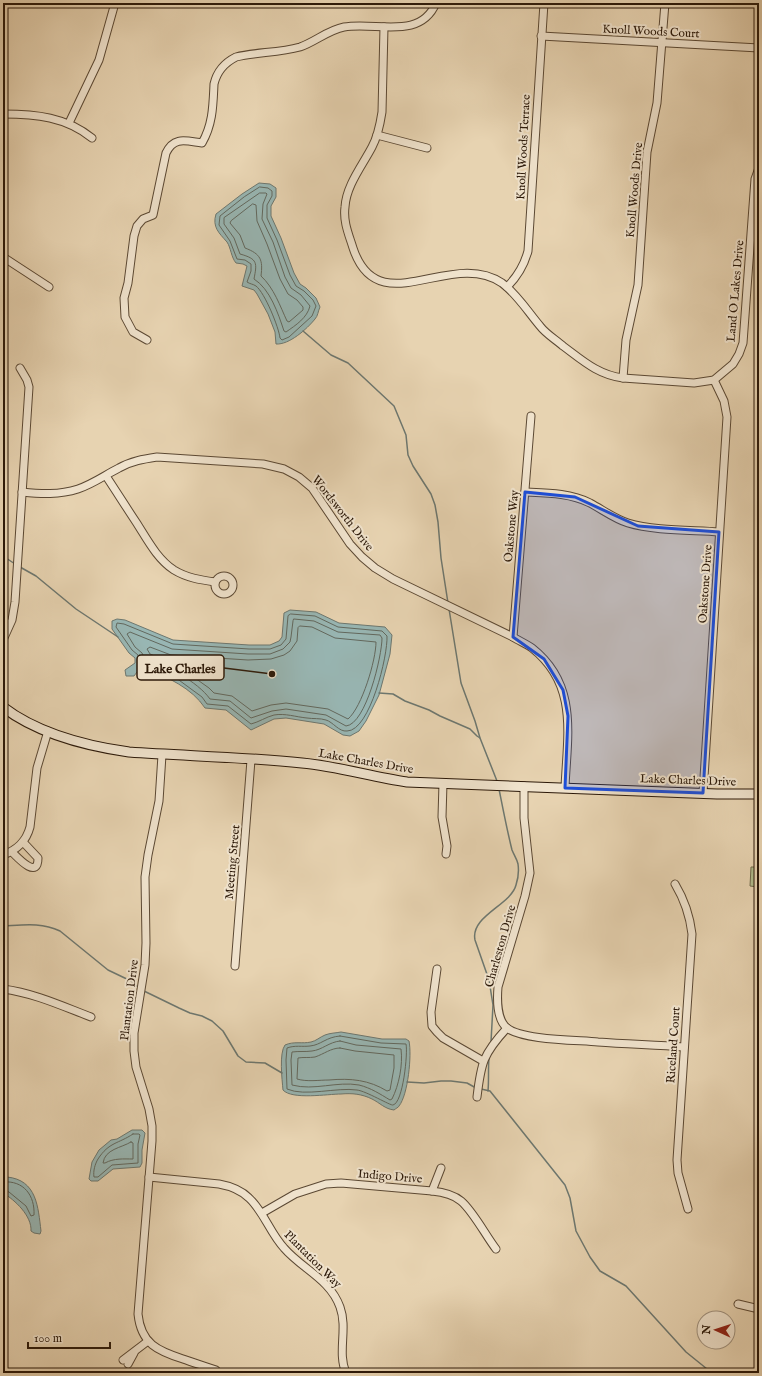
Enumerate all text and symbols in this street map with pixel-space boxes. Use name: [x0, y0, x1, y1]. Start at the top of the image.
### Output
street label: Knoll Woods Court: [602, 21, 700, 42]
street label: Knoll Woods Terrace: [513, 93, 534, 200]
street label: Knoll Woods Drive: [623, 141, 646, 238]
street label: Land O Lakes Drive: [724, 239, 747, 343]
street label: Wordsworth Drive: [308, 472, 377, 555]
street label: Oakstone Way: [501, 489, 522, 563]
street label: Oakstone Drive: [695, 544, 716, 624]
callout: Lake Charles: [137, 655, 224, 680]
text: Lake Charles: [143, 661, 216, 678]
street label: Lake Charles Drive: [317, 746, 415, 777]
street label: Lake Charles Drive: [640, 771, 737, 790]
street label: Meeting Street: [222, 824, 243, 900]
street label: Charleston Drive: [482, 903, 520, 989]
street label: Plantation Drive: [117, 958, 142, 1042]
street label: Riceland Court: [663, 1006, 684, 1084]
street label: Indigo Drive: [357, 1166, 423, 1187]
street label: Plantation Way: [281, 1227, 345, 1291]
north arrow: [696, 1310, 736, 1350]
scale bar: [28, 1324, 110, 1350]
text: N: [700, 1324, 714, 1336]
text: 100 m: [34, 1331, 62, 1346]

